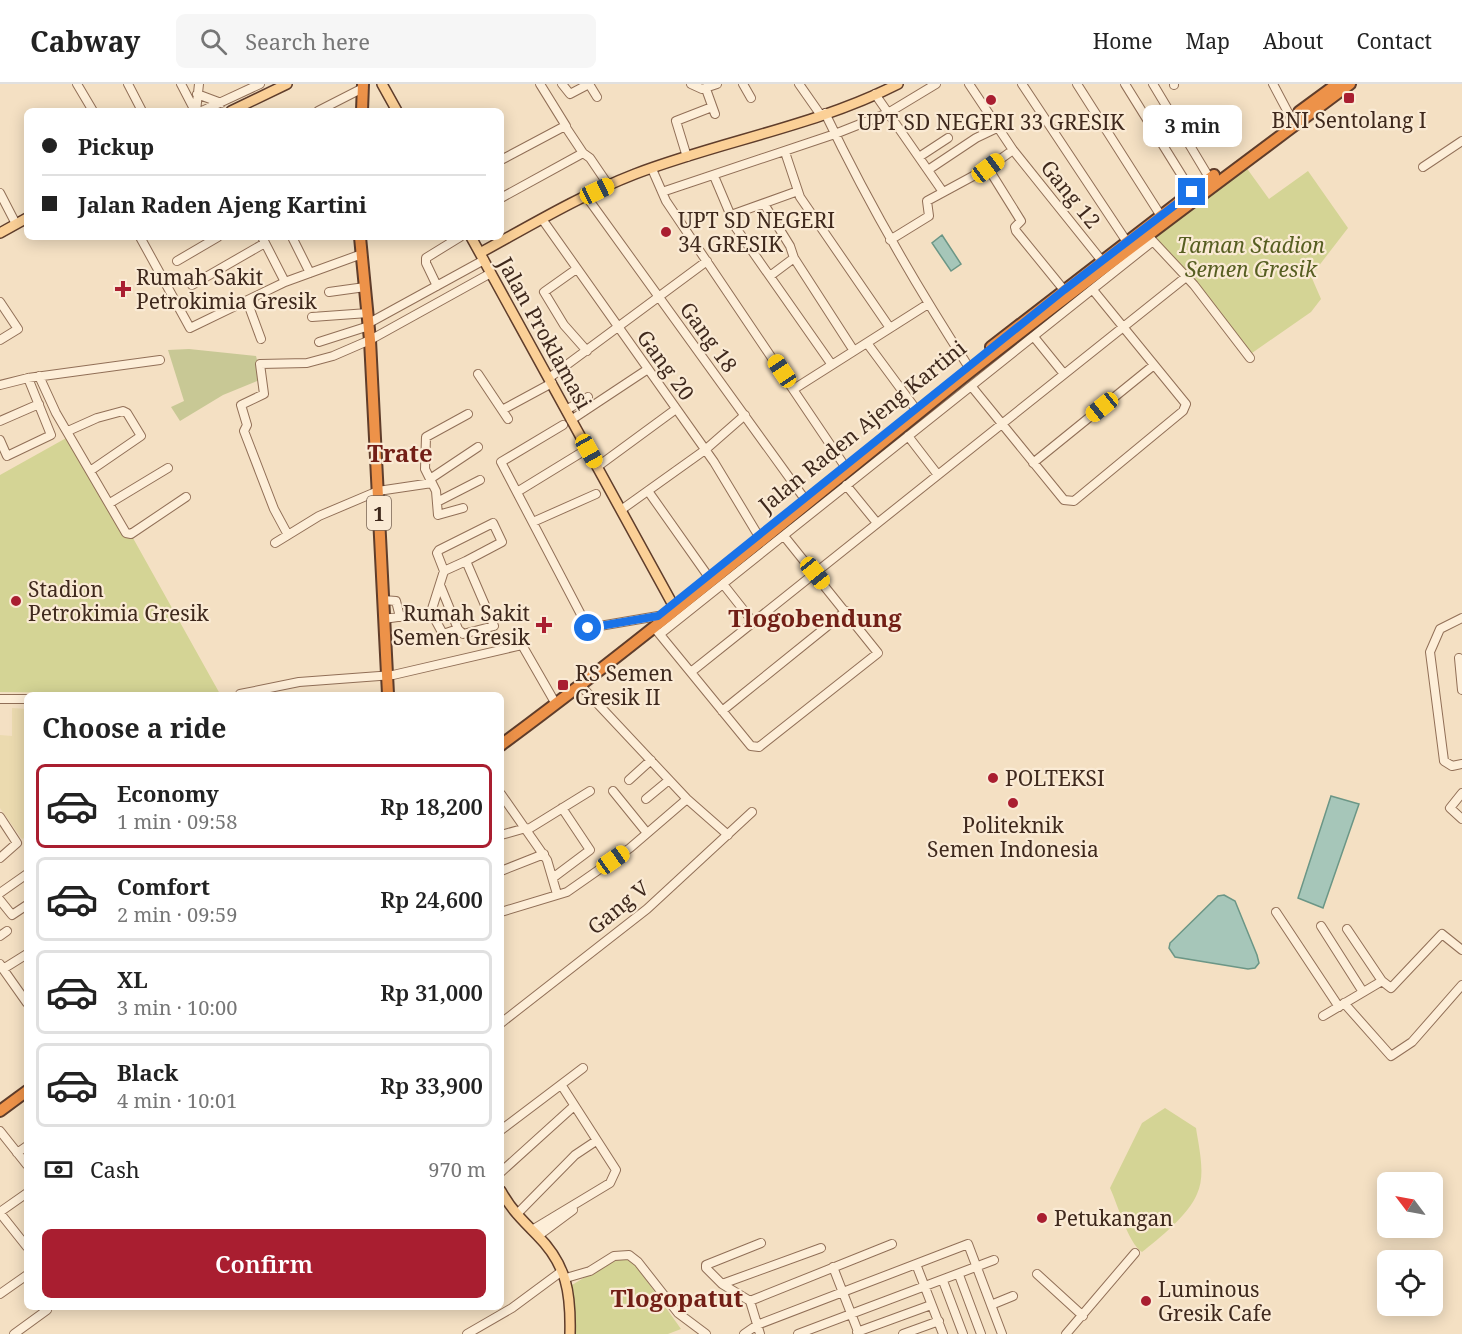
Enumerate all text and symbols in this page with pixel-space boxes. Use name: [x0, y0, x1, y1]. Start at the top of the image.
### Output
search box: [176, 14, 596, 68]
text: Cabway: [30, 22, 140, 60]
icon: search: [197, 25, 230, 58]
text: Search here: [245, 26, 370, 56]
text: Home: [1093, 27, 1153, 55]
text: Map: [1186, 27, 1230, 55]
text: About: [1263, 27, 1324, 55]
text: Contact: [1357, 27, 1432, 55]
marker: BNI Sentolang I: [1342, 91, 1356, 105]
marker: UPT SD NEGERI 33 GRESIK: [984, 93, 998, 107]
callout: 3 min: [1142, 105, 1242, 147]
place label: BNI Sentolang I: [1272, 106, 1426, 134]
place label: UPT SD NEGERI 33 GRESIK: [858, 108, 1125, 136]
text: 3 min: [1165, 112, 1220, 139]
text: Pickup: [78, 131, 154, 161]
car: [968, 150, 1008, 186]
street label: Gang 12: [1035, 154, 1107, 234]
car: [577, 175, 617, 207]
route end: [1178, 178, 1205, 205]
text: Jalan Raden Ajeng Kartini: [78, 189, 367, 219]
place label: UPT SD NEGERI 34 GRESIK: [678, 206, 835, 258]
marker: UPT SD NEGERI 34 GRESIK: [659, 225, 673, 239]
park label: Taman Stadion Semen Gresik: [1177, 231, 1325, 283]
street label: Jalan Proklamasi: [491, 251, 599, 414]
place label: Rumah Sakit Petrokimia Gresik: [136, 263, 317, 315]
marker: Rumah Sakit Petrokimia Gresik: [114, 280, 132, 298]
street label: Gang 18: [674, 296, 744, 378]
street label: Gang 20: [631, 324, 701, 406]
street label: Jalan Raden Ajeng Kartini: [752, 334, 972, 519]
car: [764, 351, 800, 391]
car: [1082, 389, 1122, 425]
car: [572, 431, 606, 471]
district label: Trate: [367, 436, 433, 469]
road number: 1: [367, 496, 391, 530]
car: [797, 553, 833, 593]
place label: Stadion Petrokimia Gresik: [28, 575, 209, 627]
marker: Stadion Petrokimia Gresik: [9, 594, 23, 608]
place label: Rumah Sakit Semen Gresik: [393, 599, 531, 651]
district label: Tlogobendung: [728, 601, 902, 634]
route start: [574, 614, 601, 641]
marker: Rumah Sakit Semen Gresik: [535, 616, 553, 634]
place label: RS Semen Gresik II: [575, 659, 673, 711]
marker: RS Semen Gresik II: [556, 678, 570, 692]
text: Choose a ride: [42, 709, 227, 746]
place label: POLTEKSI: [1005, 764, 1105, 792]
marker: POLTEKSI: [986, 771, 1000, 785]
text: Economy: [117, 778, 219, 808]
icon: car: [45, 779, 99, 833]
text: Rp 18,200: [380, 791, 483, 821]
marker: Politeknik Semen Indonesia: [1006, 796, 1020, 810]
text: 1 min · 09:58: [117, 808, 237, 835]
place label: Politeknik Semen Indonesia: [927, 811, 1099, 863]
car: [593, 842, 633, 878]
text: Comfort: [117, 871, 210, 901]
icon: car: [45, 872, 99, 926]
street label: Gang V: [581, 873, 655, 940]
text: Rp 24,600: [380, 884, 483, 914]
text: 2 min · 09:59: [117, 901, 237, 928]
text: XL: [117, 964, 148, 994]
icon: car: [45, 965, 99, 1019]
text: Rp 31,000: [380, 977, 483, 1007]
text: 3 min · 10:00: [117, 994, 237, 1021]
text: Black: [117, 1057, 178, 1087]
icon: car: [45, 1058, 99, 1112]
text: Rp 33,900: [380, 1070, 483, 1100]
text: 4 min · 10:01: [117, 1087, 237, 1114]
icon: cash: [42, 1153, 75, 1186]
text: Cash: [90, 1154, 140, 1184]
text: 970 m: [428, 1156, 486, 1183]
north arrow: [1377, 1172, 1443, 1238]
map controls: [1377, 1172, 1443, 1316]
place label: Petukangan: [1054, 1204, 1173, 1232]
marker: Petukangan: [1035, 1211, 1049, 1225]
button: Confirm: [42, 1229, 486, 1298]
button: locate: [1377, 1250, 1443, 1316]
place label: Luminous Gresik Cafe: [1158, 1275, 1272, 1327]
district label: Tlogopatut: [611, 1281, 743, 1314]
marker: Luminous Gresik Cafe: [1139, 1294, 1153, 1308]

